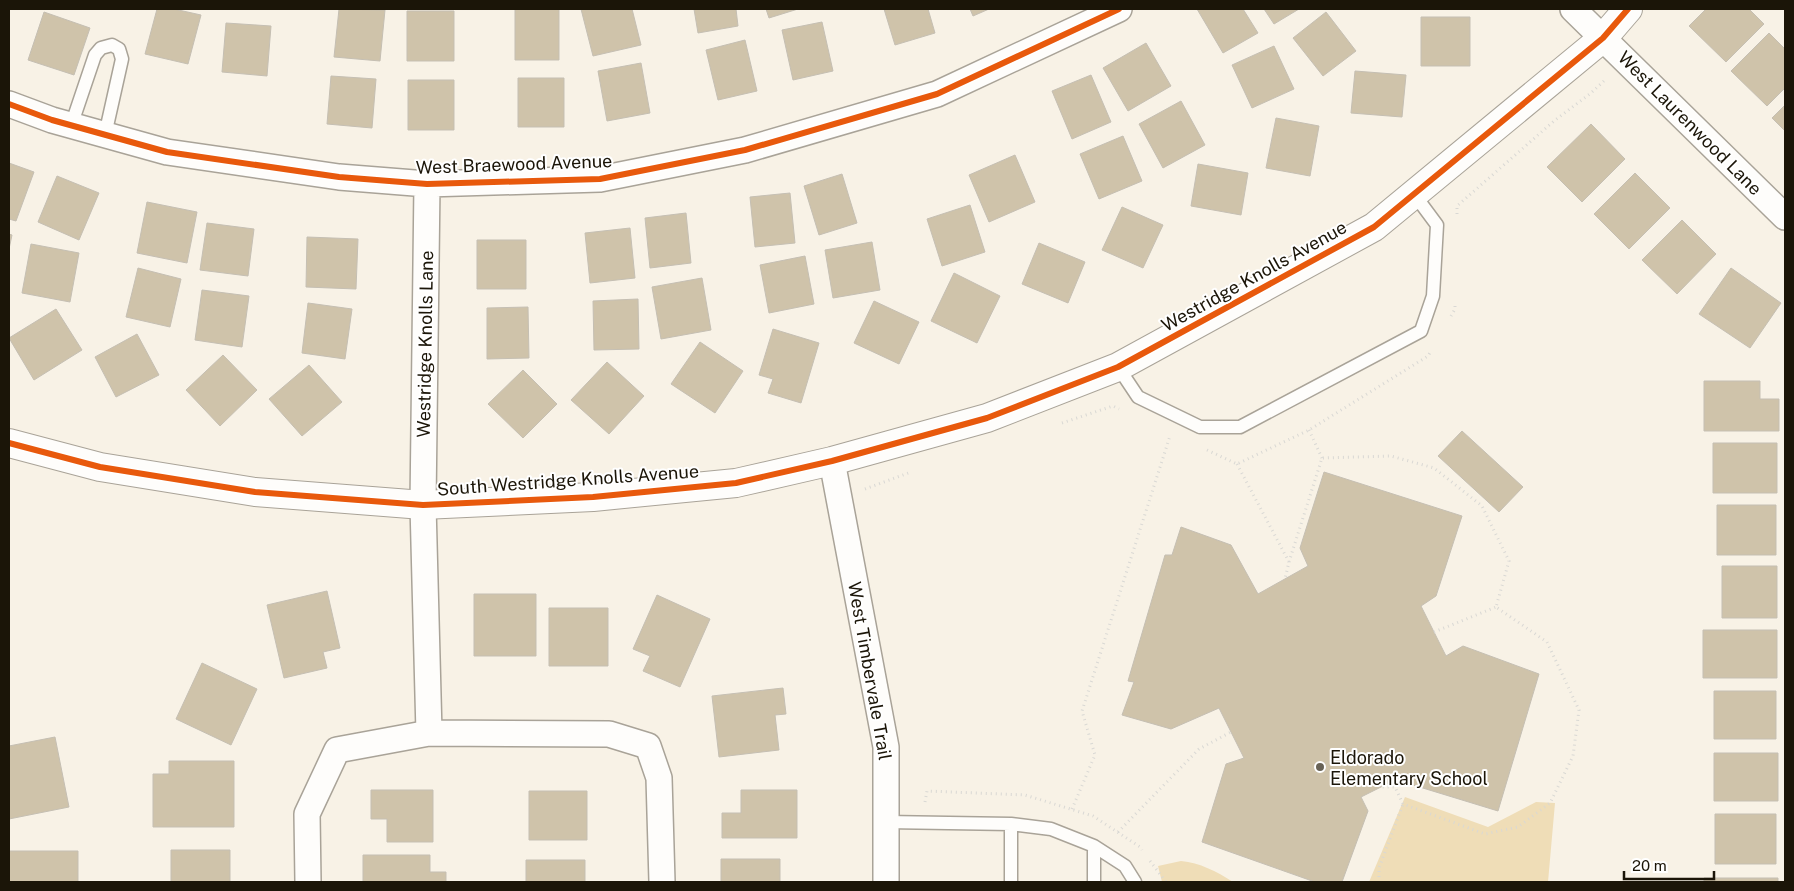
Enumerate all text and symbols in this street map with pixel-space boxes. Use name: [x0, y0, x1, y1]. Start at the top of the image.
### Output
street label: West Laurenwood Lane: [1614, 47, 1766, 199]
street label: West Braewood Avenue: [415, 150, 613, 178]
street label: Westridge Knolls Avenue: [1158, 216, 1350, 336]
street label: Westridge Knolls Lane: [413, 250, 437, 438]
street label: South Westridge Knolls Avenue: [436, 460, 700, 500]
street label: West Timbervale Trail: [844, 580, 896, 762]
place label: Eldorado Elementary School: [1330, 747, 1488, 789]
marker: Eldorado Elementary School: [1314, 761, 1326, 773]
scale bar: [1624, 848, 1714, 880]
text: 20 m: [1632, 857, 1667, 874]

